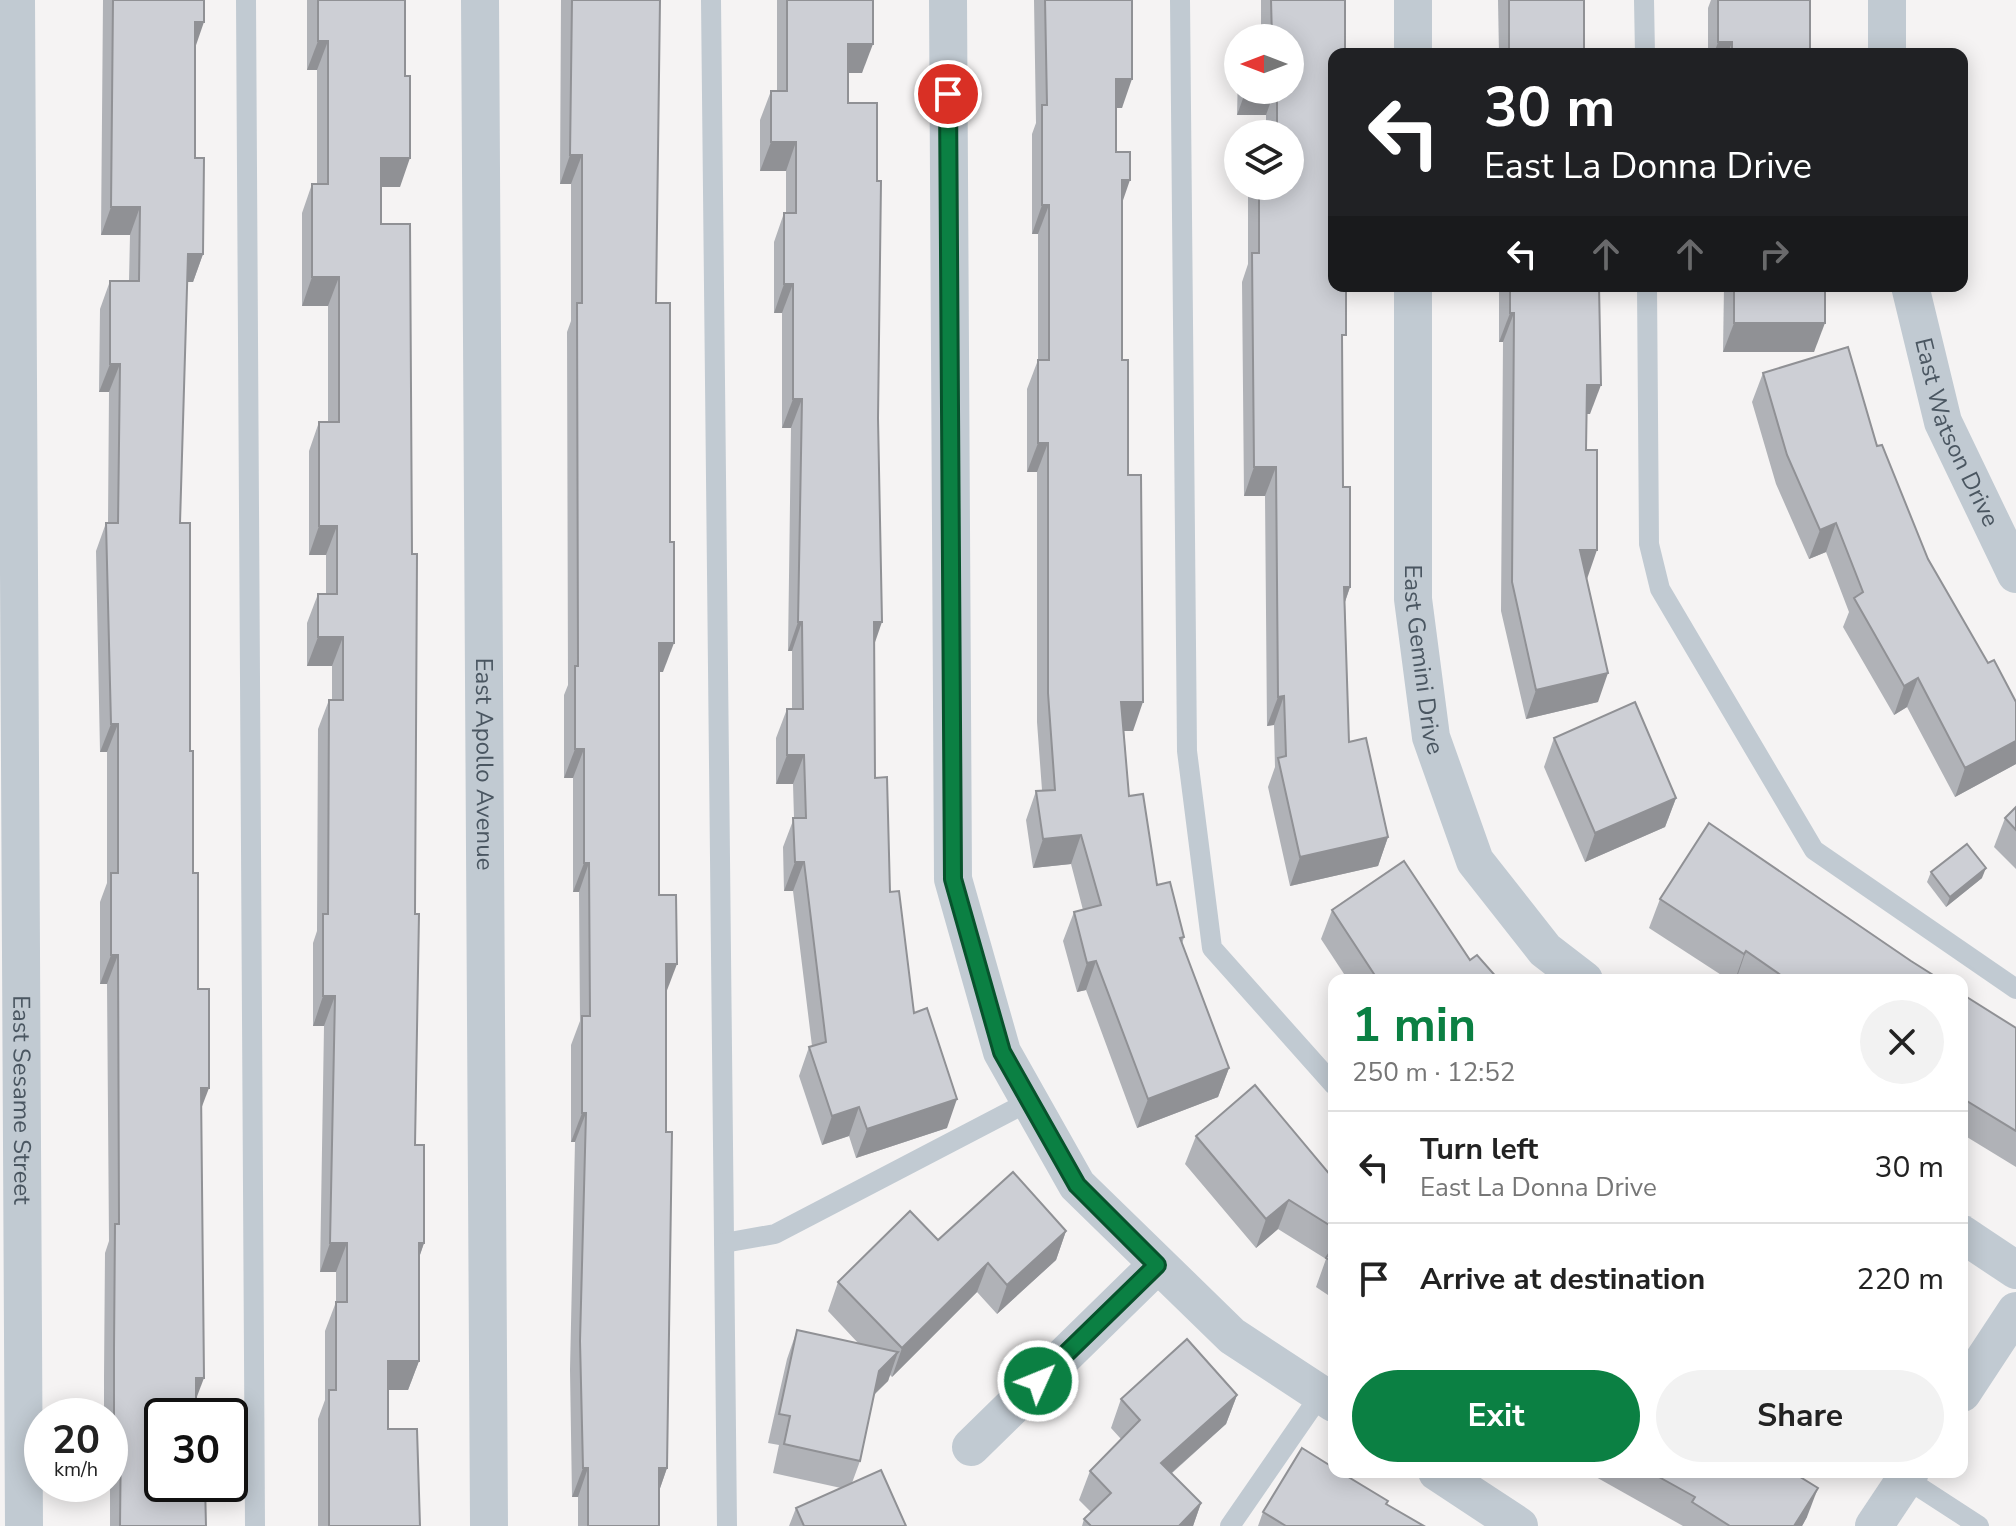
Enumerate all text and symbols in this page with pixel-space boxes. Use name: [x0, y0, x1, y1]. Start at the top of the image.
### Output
north arrow: [1224, 24, 1304, 104]
map controls: [1224, 24, 1304, 200]
pin: [914, 60, 982, 128]
text: 30 m: [1484, 69, 1615, 146]
icon: arrive: [926, 72, 970, 116]
icon: left: [1352, 80, 1456, 184]
button: layers: [1224, 120, 1304, 200]
text: East La Donna Drive: [1484, 142, 1812, 191]
icon: left: [1500, 232, 1544, 276]
icon: ahead: [1584, 232, 1628, 276]
icon: ahead: [1668, 232, 1712, 276]
icon: right: [1752, 232, 1796, 276]
street label: East Watson Drive: [1907, 334, 2007, 532]
street label: East Gemini Drive: [1397, 564, 1452, 759]
street label: East Apollo Avenue: [468, 658, 501, 870]
text: 1 min: [1352, 992, 1476, 1058]
street label: East Sesame Street: [5, 995, 38, 1205]
button: close: [1860, 1000, 1944, 1084]
text: 250 m · 12:52: [1352, 1055, 1515, 1090]
text: Turn left: [1420, 1129, 1538, 1170]
icon: left: [1352, 1145, 1396, 1189]
text: 30 m: [1875, 1147, 1944, 1188]
text: East La Donna Drive: [1420, 1170, 1657, 1205]
icon: arrive: [1352, 1257, 1396, 1301]
text: Arrive at destination: [1420, 1259, 1705, 1300]
text: 220 m: [1857, 1259, 1944, 1300]
position arrow: [996, 1339, 1080, 1423]
button: Exit: [1352, 1370, 1640, 1462]
button: Share: [1656, 1370, 1944, 1462]
speed limit sign: 30: [144, 1398, 248, 1502]
text: 20: [52, 1413, 100, 1467]
text: km/h: [54, 1456, 98, 1483]

